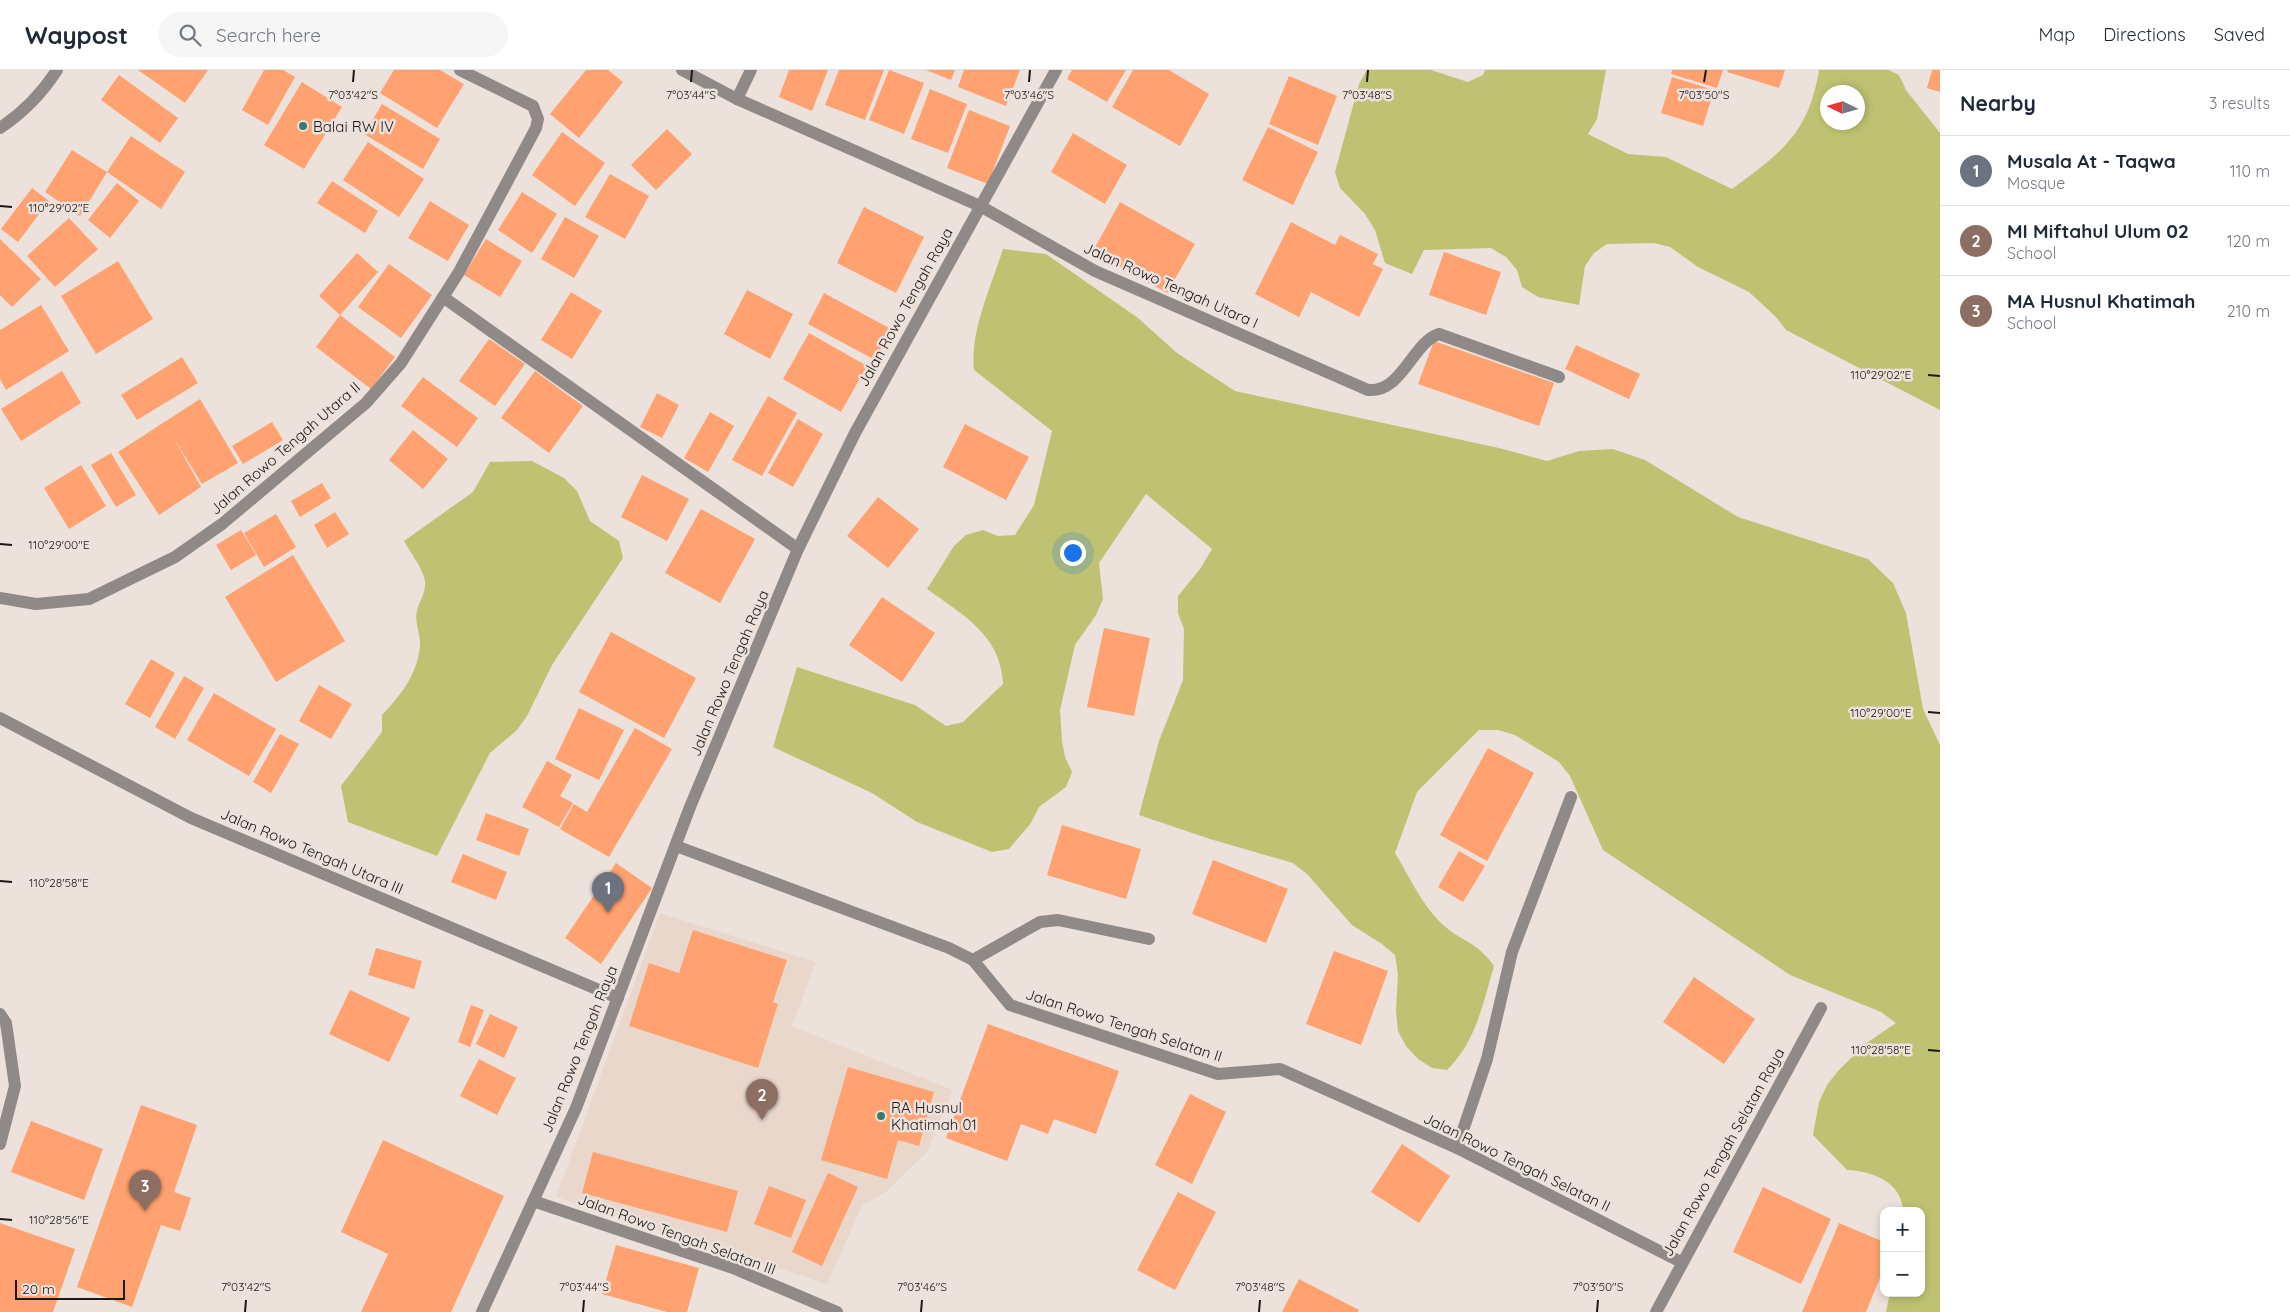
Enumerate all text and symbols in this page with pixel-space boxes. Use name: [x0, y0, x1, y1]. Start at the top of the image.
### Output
search box: [158, 12, 508, 57]
text: Waypost: [25, 20, 128, 50]
icon: search: [176, 21, 204, 49]
text: Search here: [216, 23, 321, 47]
text: Map: [2038, 23, 2075, 46]
text: Directions: [2103, 23, 2186, 46]
text: Saved: [2214, 23, 2265, 46]
north arrow: [1820, 85, 1865, 130]
text: 7°03'42"S: [328, 87, 378, 102]
text: 7°03'44"S: [666, 87, 716, 102]
text: 7°03'46"S: [1004, 87, 1054, 102]
text: 7°03'48"S: [1342, 87, 1392, 102]
text: 7°03'50"S: [1679, 87, 1730, 102]
text: Nearby: [1960, 90, 2036, 116]
text: 3 results: [2209, 93, 2270, 113]
place label: Balai RW IV: [313, 117, 394, 136]
marker: Balai RW IV: [297, 120, 309, 132]
text: Musala At - Taqwa: [2007, 149, 2176, 173]
text: 1: [1973, 161, 1979, 181]
text: 110 m: [2230, 161, 2270, 181]
text: Mosque: [2007, 173, 2065, 193]
text: 110°29'02"E: [29, 200, 90, 215]
text: MI Miftahul Ulum 02: [2007, 219, 2189, 243]
street label: Jalan Rowo Tengah Raya: [853, 224, 957, 390]
text: 2: [1971, 231, 1981, 251]
text: 120 m: [2227, 231, 2270, 251]
street label: Jalan Rowo Tengah Utara I: [1081, 238, 1261, 332]
text: School: [2007, 243, 2056, 263]
text: MA Husnul Khatimah: [2007, 289, 2195, 313]
text: 3: [1972, 301, 1980, 321]
text: 210 m: [2227, 301, 2270, 321]
text: School: [2007, 313, 2056, 333]
text: 110°29'02"E: [1851, 367, 1912, 382]
street label: Jalan Rowo Tengah Utara II: [206, 378, 364, 518]
text: 110°29'00"E: [28, 537, 90, 552]
your location: [1060, 540, 1086, 566]
street label: Jalan Rowo Tengah Raya: [685, 587, 773, 759]
text: 110°29'00"E: [1850, 705, 1912, 720]
street label: Jalan Rowo Tengah Utara III: [218, 804, 406, 898]
pin: 1: [592, 872, 624, 913]
text: 110°28'58"E: [29, 875, 89, 890]
street label: Jalan Rowo Tengah Raya: [537, 963, 621, 1135]
street label: Jalan Rowo Tengah Selatan II: [1023, 984, 1225, 1066]
text: 110°28'58"E: [1851, 1042, 1911, 1057]
street label: Jalan Rowo Tengah Selatan Raya: [1658, 1045, 1788, 1259]
pin: 2: [746, 1079, 778, 1120]
place label: RA Husnul Khatimah 01: [891, 1098, 977, 1134]
street label: Jalan Rowo Tengah Selatan II: [1420, 1108, 1614, 1216]
marker: RA Husnul Khatimah 01: [875, 1110, 887, 1122]
pin: 3: [129, 1170, 161, 1211]
street label: Jalan Rowo Tengah Selatan III: [575, 1189, 779, 1279]
map controls: [1880, 1207, 1925, 1297]
button: +: [1880, 1207, 1925, 1252]
text: 110°28'56"E: [29, 1212, 89, 1227]
button: −: [1880, 1252, 1925, 1297]
scale bar: [15, 1277, 125, 1300]
text: 7°03'42"S: [221, 1279, 271, 1294]
text: 7°03'44"S: [559, 1279, 609, 1294]
text: 7°03'46"S: [897, 1279, 947, 1294]
text: 7°03'48"S: [1235, 1279, 1285, 1294]
text: 7°03'50"S: [1573, 1279, 1624, 1294]
text: 20 m: [22, 1280, 55, 1298]

